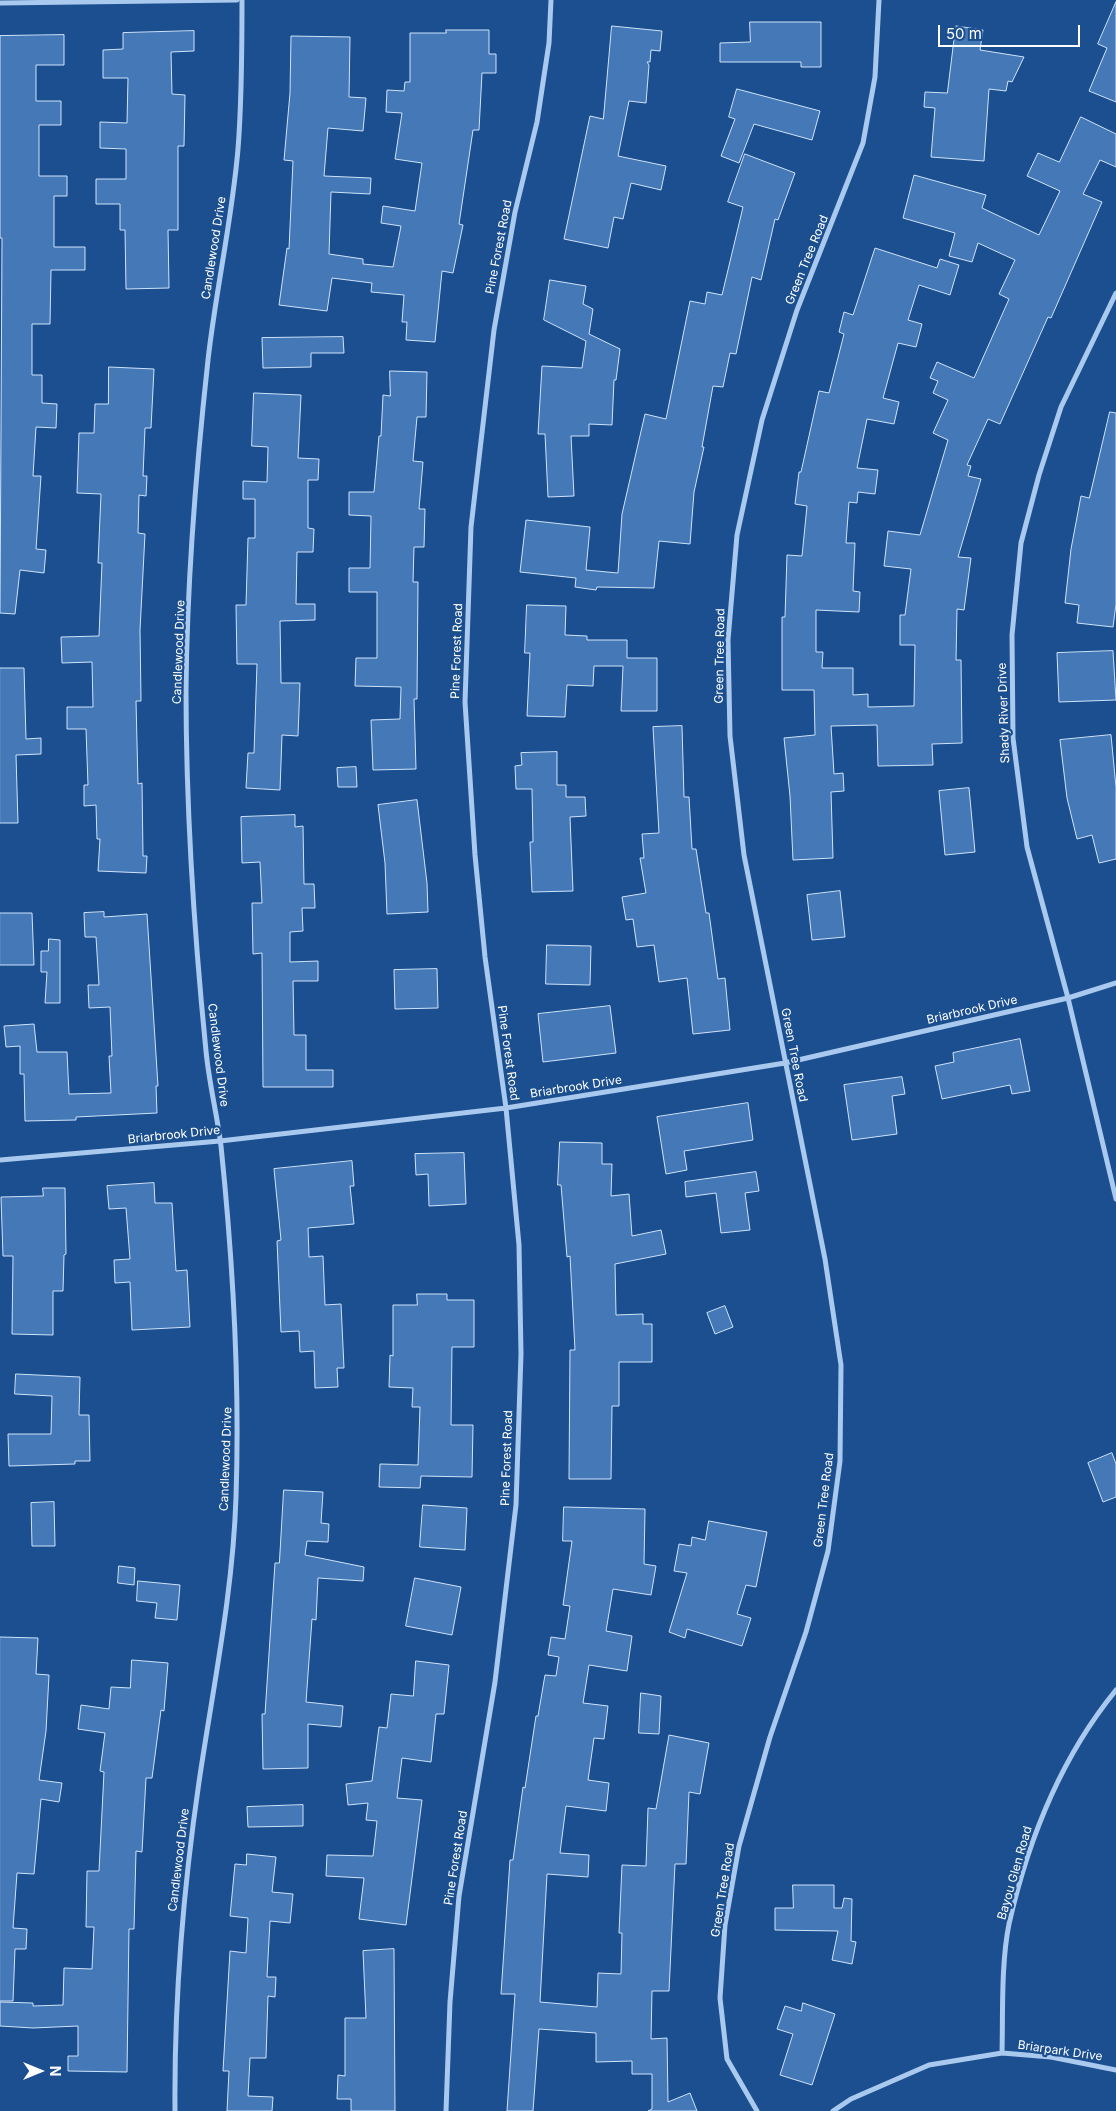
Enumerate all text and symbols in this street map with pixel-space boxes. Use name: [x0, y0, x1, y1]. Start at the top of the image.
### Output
scale bar: [941, 15, 1084, 47]
text: 50 m: [946, 24, 982, 43]
street label: Candlewood Drive: [199, 195, 229, 301]
street label: Pine Forest Road: [483, 199, 515, 295]
street label: Green Tree Road: [782, 213, 832, 307]
street label: Candlewood Drive: [170, 600, 188, 704]
street label: Pine Forest Road: [448, 603, 466, 699]
street label: Green Tree Road: [712, 608, 728, 704]
street label: Shady River Drive: [995, 662, 1013, 764]
street label: Briarbrook Drive: [925, 993, 1019, 1027]
street label: Candlewood Drive: [205, 1002, 231, 1108]
street label: Pine Forest Road: [494, 1005, 522, 1101]
street label: Green Tree Road: [778, 1007, 810, 1103]
street label: Briarbrook Drive: [529, 1073, 623, 1101]
street label: Briarbrook Drive: [127, 1123, 221, 1147]
street label: Candlewood Drive: [217, 1407, 235, 1511]
street label: Pine Forest Road: [498, 1410, 516, 1506]
street label: Green Tree Road: [811, 1452, 837, 1548]
street label: Candlewood Drive: [166, 1807, 192, 1913]
street label: Pine Forest Road: [441, 1810, 471, 1906]
street label: Bayou Glen Road: [995, 1824, 1035, 1922]
street label: Green Tree Road: [708, 1842, 738, 1938]
street label: Briarpark Drive: [1017, 2038, 1103, 2064]
north arrow: [15, 2046, 65, 2096]
text: N: [47, 2066, 64, 2076]

